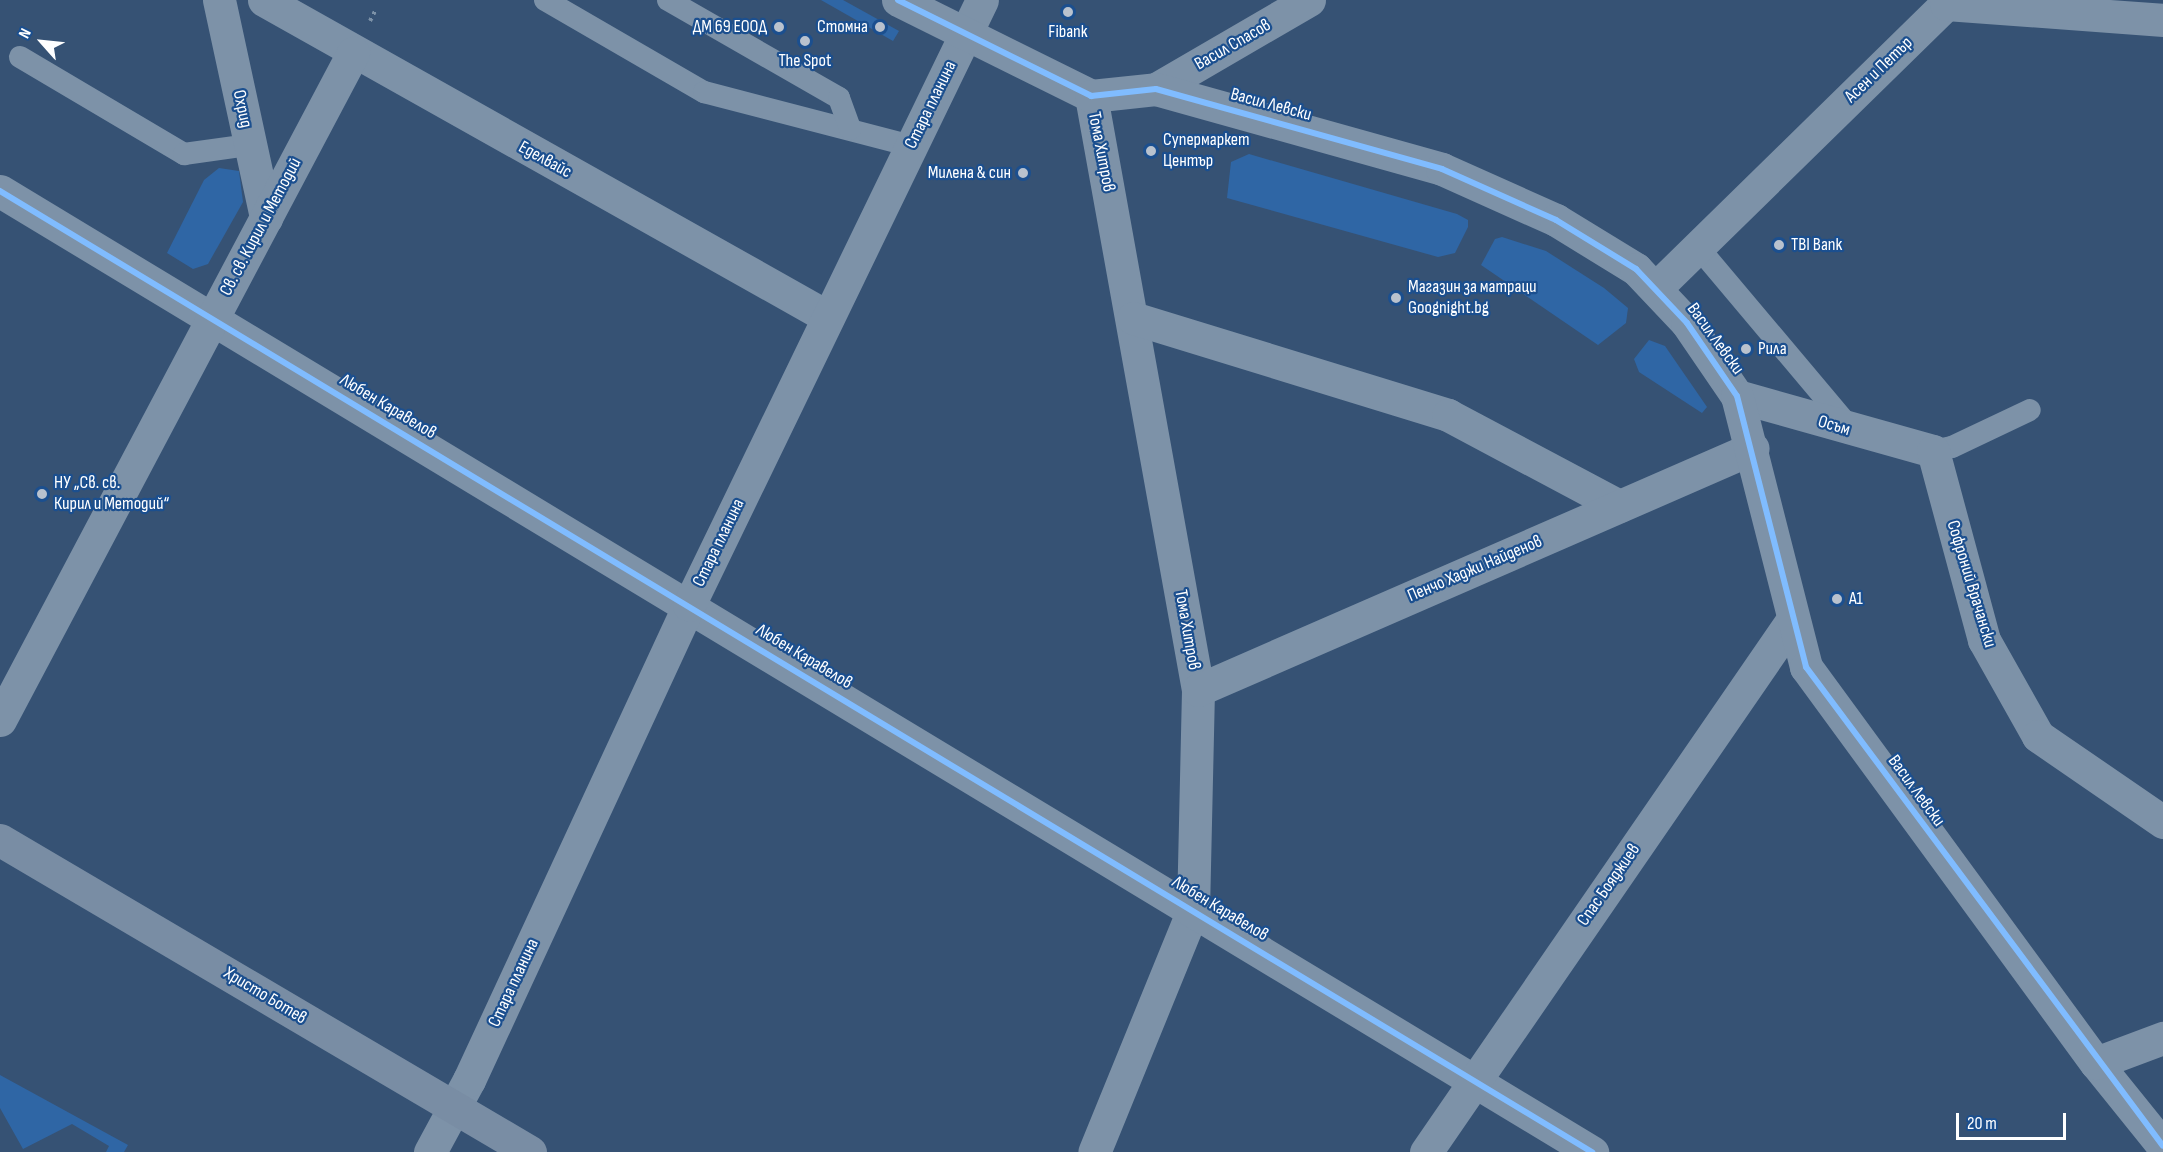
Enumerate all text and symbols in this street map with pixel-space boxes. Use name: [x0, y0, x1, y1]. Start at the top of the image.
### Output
marker: Fibank: [1061, 5, 1075, 19]
north arrow: [12, 12, 72, 72]
street label: Васил Спасов: [1191, 15, 1275, 75]
place label: ДМ 69 ЕООД: [693, 16, 767, 38]
place label: Стомна: [817, 16, 868, 38]
marker: ДМ 69 ЕООД: [772, 20, 786, 34]
marker: Стомна: [873, 20, 887, 34]
place label: Fibank: [1048, 21, 1088, 43]
text: N: [15, 25, 36, 42]
street label: Асен и Петър: [1841, 32, 1917, 108]
marker: The Spot: [798, 34, 812, 48]
place label: The Spot: [778, 50, 832, 72]
street label: Стара планина: [900, 58, 962, 152]
street label: Васил Левски: [1228, 84, 1314, 126]
street label: Охрид: [227, 88, 257, 130]
street label: Тома Хитров: [1083, 110, 1119, 194]
place label: Супермаркет Център: [1163, 130, 1250, 172]
street label: Еделвайс: [515, 137, 575, 183]
marker: Супермаркет Център: [1144, 144, 1158, 158]
street label: Св. св. Кирил и Методий: [216, 154, 306, 300]
place label: Милена & син: [928, 162, 1011, 184]
marker: Милена & син: [1016, 166, 1030, 180]
place label: TBI Bank: [1791, 234, 1842, 256]
marker: TBI Bank: [1772, 238, 1786, 252]
place label: Магазин за матраци Goognight.bg: [1408, 277, 1537, 320]
marker: Магазин за матраци Goognight.bg: [1389, 291, 1403, 305]
street label: Васил Левски: [1682, 299, 1748, 379]
place label: Рила: [1758, 338, 1787, 360]
marker: Рила: [1739, 342, 1753, 356]
street label: Любен Каравелов: [336, 370, 440, 444]
street label: Осъм: [1815, 411, 1853, 441]
place label: НУ „Св. св. Кирил и Методий“: [54, 473, 169, 516]
marker: НУ „Св. св. Кирил и Методий“: [35, 487, 49, 501]
street label: Стара планина: [688, 496, 750, 590]
street label: Софроний Врачански: [1941, 518, 2001, 650]
street label: Пенчо Хаджи Найденов: [1404, 531, 1546, 607]
street label: Тома Хитров: [1169, 588, 1205, 672]
place label: A1: [1849, 588, 1863, 610]
marker: A1: [1830, 592, 1844, 606]
street label: Любен Каравелов: [752, 620, 856, 694]
street label: Васил Левски: [1883, 751, 1949, 831]
street label: Спас Бояджиев: [1573, 840, 1645, 930]
street label: Любен Каравелов: [1168, 872, 1272, 946]
street label: Стара планина: [484, 935, 544, 1031]
street label: Христо Ботев: [219, 963, 311, 1029]
scale bar: [1959, 1101, 2068, 1139]
text: 20 m: [1967, 1113, 1997, 1134]

